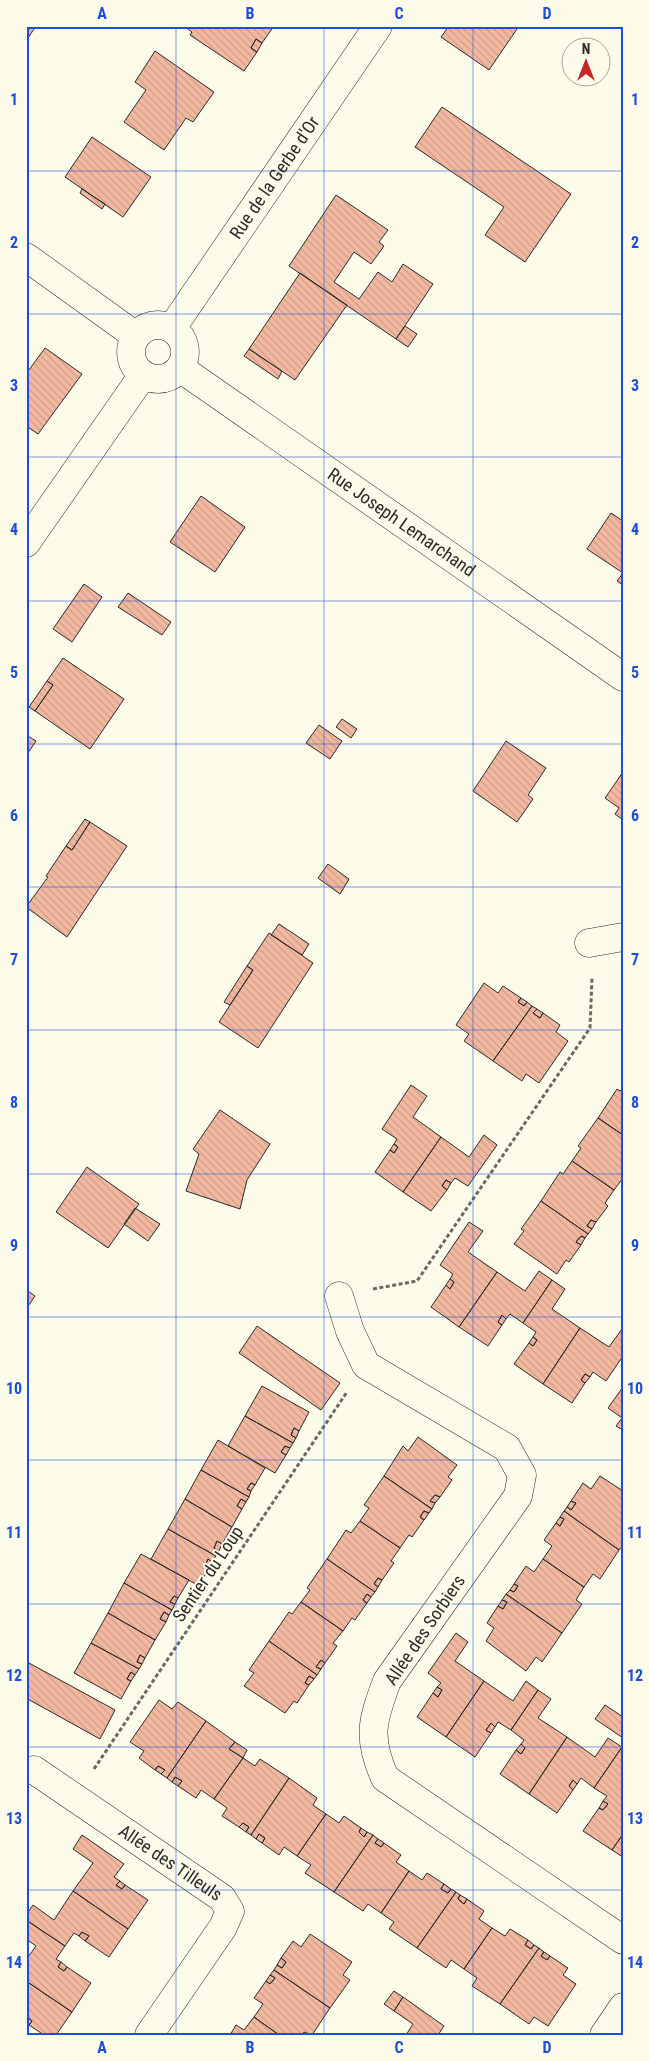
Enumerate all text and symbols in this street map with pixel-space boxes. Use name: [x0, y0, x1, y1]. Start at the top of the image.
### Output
text: A: [97, 4, 107, 23]
text: B: [246, 4, 255, 23]
text: C: [394, 4, 404, 23]
text: D: [542, 4, 552, 23]
north arrow: [562, 38, 612, 88]
text: N: [582, 41, 590, 57]
text: 1: [10, 90, 18, 109]
text: 1: [631, 90, 639, 109]
street label: Rue de la Gerbe d'Or: [225, 112, 324, 243]
text: 2: [10, 233, 18, 252]
text: 2: [631, 233, 639, 252]
text: 3: [10, 376, 18, 395]
text: 3: [631, 376, 639, 395]
street label: Rue Joseph Lemarchand: [324, 463, 479, 581]
text: 4: [10, 520, 18, 539]
text: 4: [631, 520, 639, 539]
text: 5: [10, 663, 18, 682]
text: 5: [631, 663, 639, 682]
text: 6: [10, 806, 18, 825]
text: 6: [631, 806, 639, 825]
text: 7: [10, 950, 18, 969]
text: 7: [631, 950, 639, 969]
text: 8: [10, 1093, 18, 1112]
text: 8: [631, 1093, 639, 1112]
text: 9: [10, 1236, 18, 1255]
text: 9: [631, 1236, 639, 1255]
text: 10: [6, 1379, 22, 1398]
text: 10: [627, 1379, 643, 1398]
street label: Sentier du Loup: [168, 1522, 247, 1626]
text: 11: [6, 1523, 22, 1542]
text: 11: [627, 1523, 643, 1542]
street label: Allée des Sorbiers: [380, 1571, 469, 1689]
text: 12: [6, 1666, 22, 1685]
text: 12: [627, 1666, 643, 1685]
text: 13: [6, 1809, 22, 1828]
text: 13: [627, 1809, 643, 1828]
street label: Allée des Tilleuls: [115, 1820, 226, 1905]
text: 14: [6, 1953, 22, 1972]
text: 14: [627, 1953, 643, 1972]
text: A: [97, 2038, 107, 2057]
text: B: [246, 2038, 255, 2057]
text: C: [394, 2038, 404, 2057]
text: D: [542, 2038, 552, 2057]

